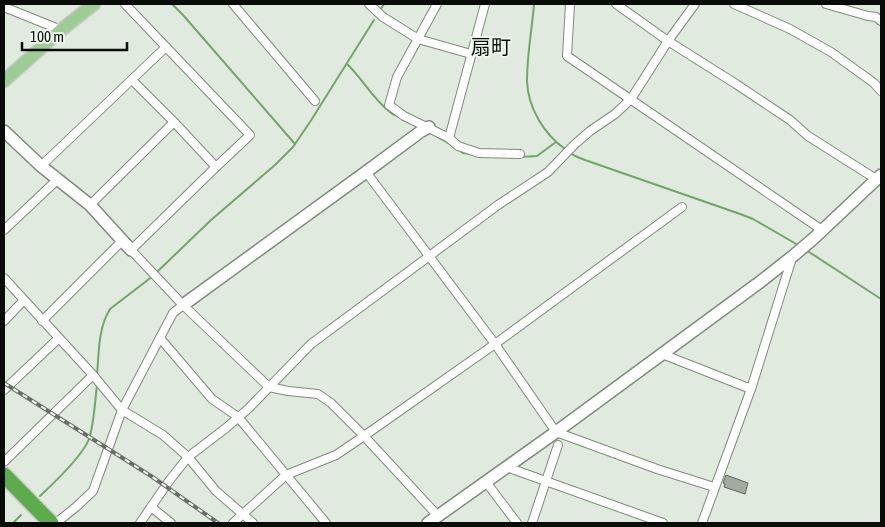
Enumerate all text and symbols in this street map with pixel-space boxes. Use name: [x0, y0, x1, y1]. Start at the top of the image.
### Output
scale bar: [22, 20, 128, 52]
text: 100 m: [30, 28, 64, 45]
district label: 扇町: [471, 35, 511, 58]

